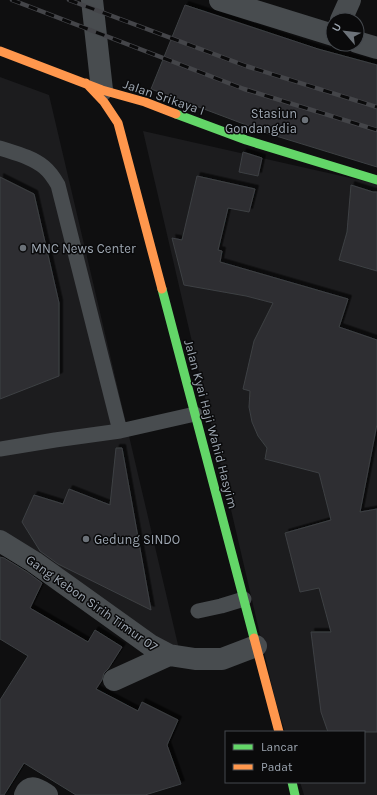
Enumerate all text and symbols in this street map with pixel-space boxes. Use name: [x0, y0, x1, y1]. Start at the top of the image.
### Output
north arrow: [325, 12, 365, 52]
text: U: [329, 21, 344, 34]
street label: Jalan Srikaya I: [121, 76, 207, 118]
place label: Stasiun Gondangdia: [225, 106, 297, 136]
marker: Stasiun Gondangdia: [300, 115, 310, 125]
place label: MNC News Center: [31, 241, 136, 256]
marker: MNC News Center: [18, 243, 28, 253]
street label: Jalan Kyai Haji Wahid Hasyim: [181, 338, 241, 510]
place label: Gedung SINDO: [94, 532, 180, 547]
marker: Gedung SINDO: [81, 534, 91, 544]
street label: Gang Kebon Sirih Timur 07: [23, 552, 161, 654]
legend: [225, 731, 365, 783]
text: Lancar: [261, 740, 298, 754]
text: Padat: [261, 760, 293, 774]

